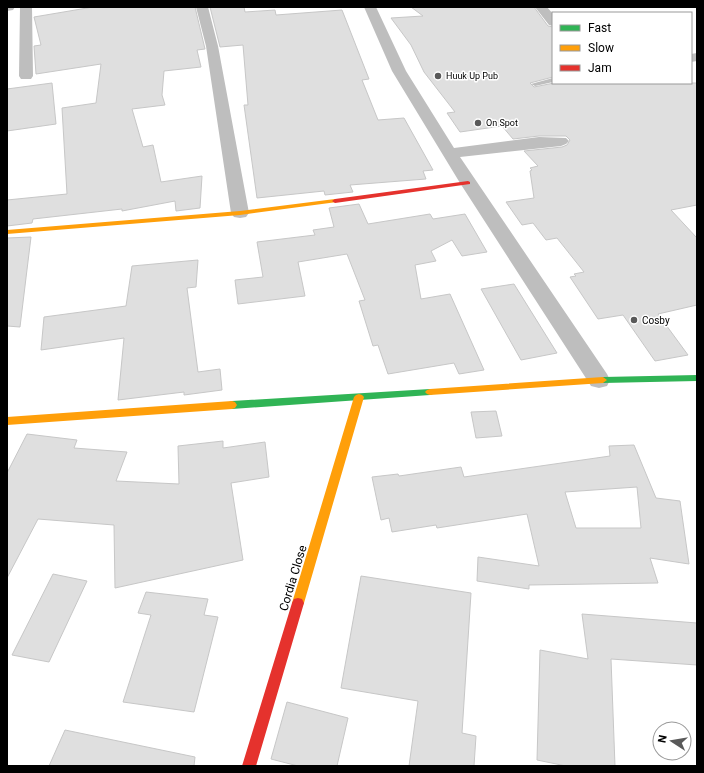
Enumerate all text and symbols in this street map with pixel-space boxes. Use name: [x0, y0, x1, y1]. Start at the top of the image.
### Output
legend: [552, 12, 692, 84]
text: Fast: [588, 21, 611, 35]
text: Slow: [588, 41, 614, 55]
text: Jam: [588, 61, 612, 75]
marker: Huuk Up Pub: [433, 71, 443, 81]
place label: Huuk Up Pub: [446, 71, 498, 81]
marker: On Spot: [473, 118, 483, 128]
place label: On Spot: [486, 118, 518, 128]
marker: Cosby: [629, 315, 639, 325]
place label: Cosby: [642, 315, 670, 326]
street label: Cordia Close: [276, 543, 310, 613]
north arrow: [652, 721, 692, 761]
text: N: [656, 734, 670, 744]

